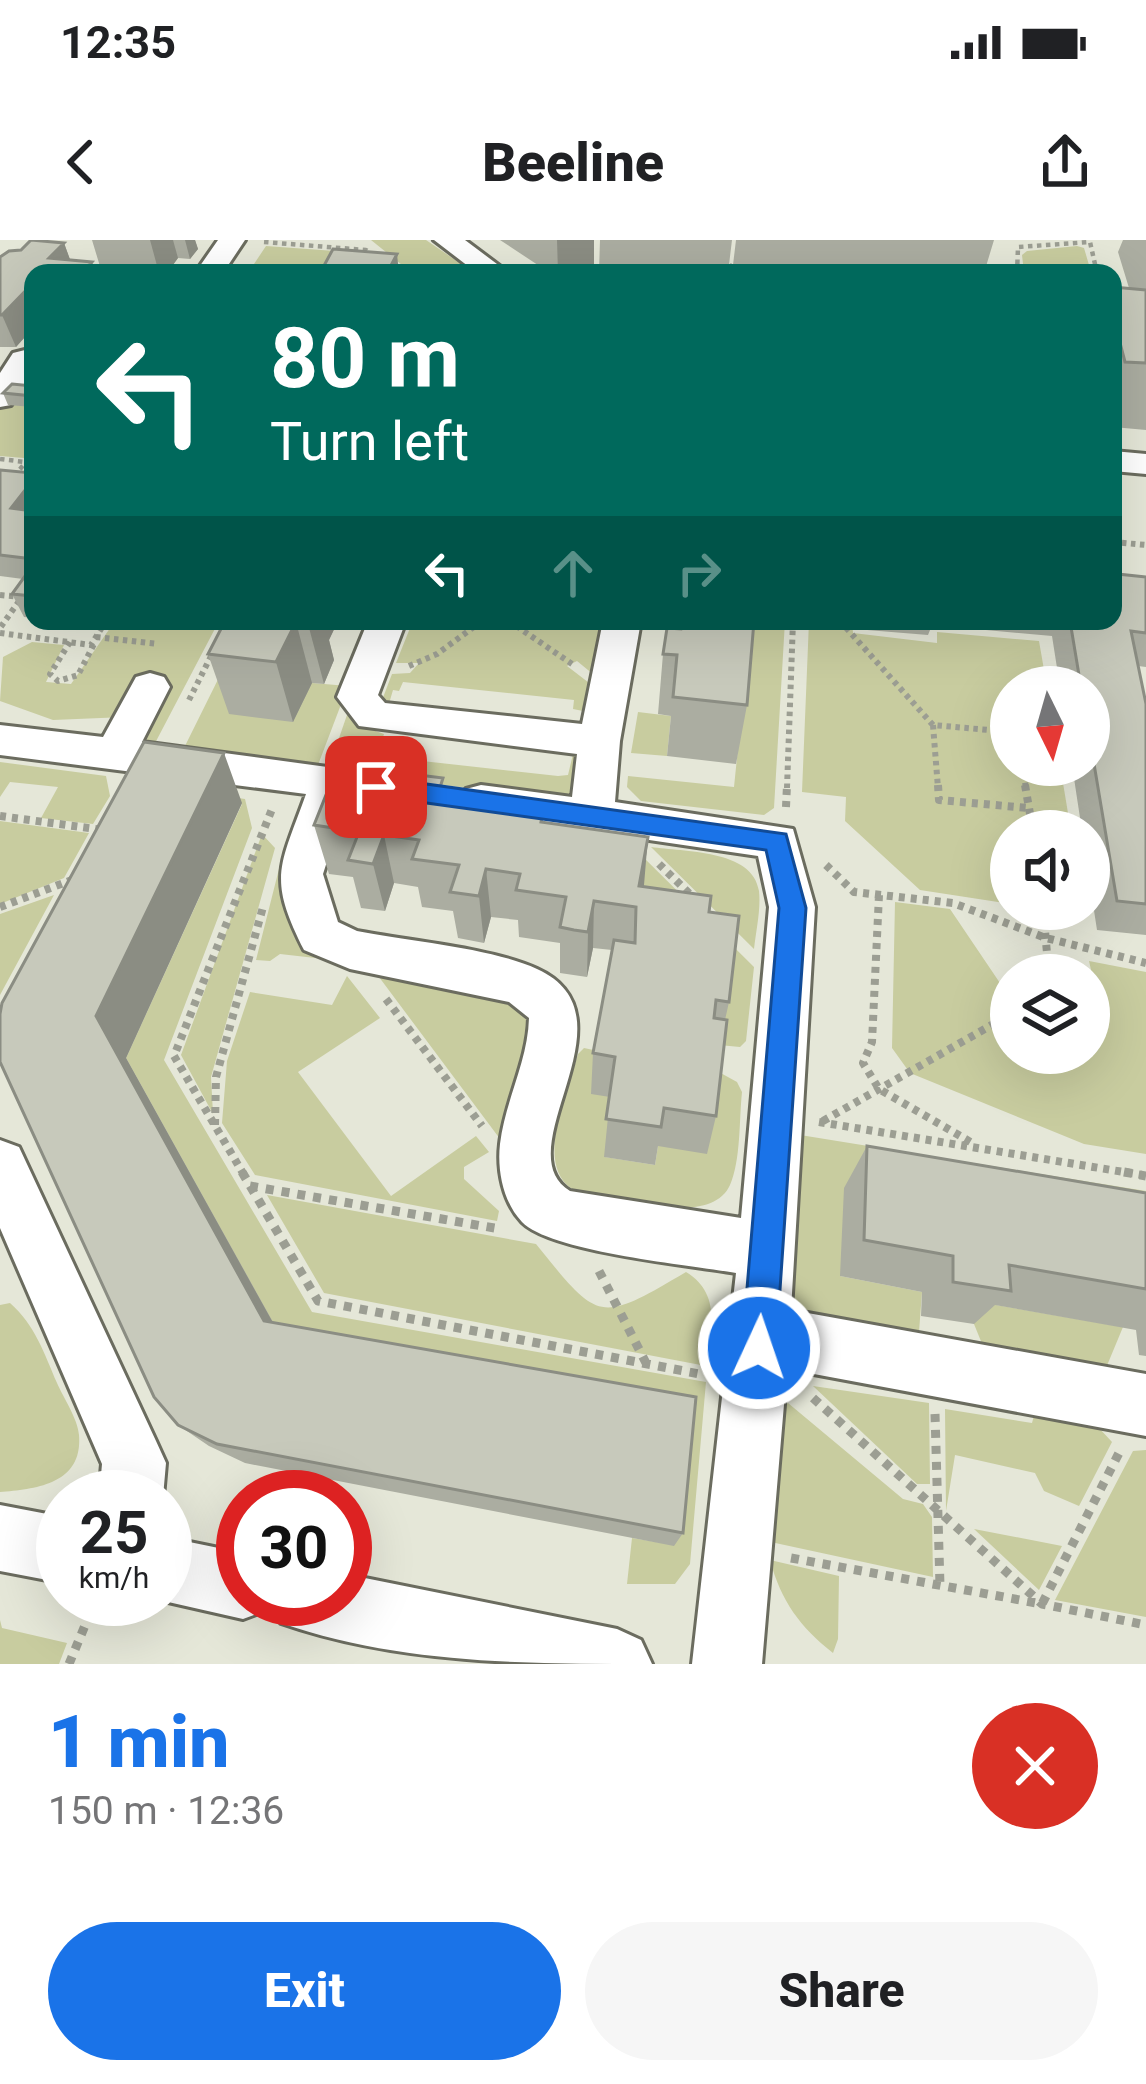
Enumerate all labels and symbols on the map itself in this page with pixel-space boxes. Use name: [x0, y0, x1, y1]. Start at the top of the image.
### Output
north arrow: [990, 666, 1110, 786]
pin: [325, 736, 427, 838]
position arrow: [696, 1285, 822, 1411]
speed limit sign: 30: [216, 1470, 372, 1626]

